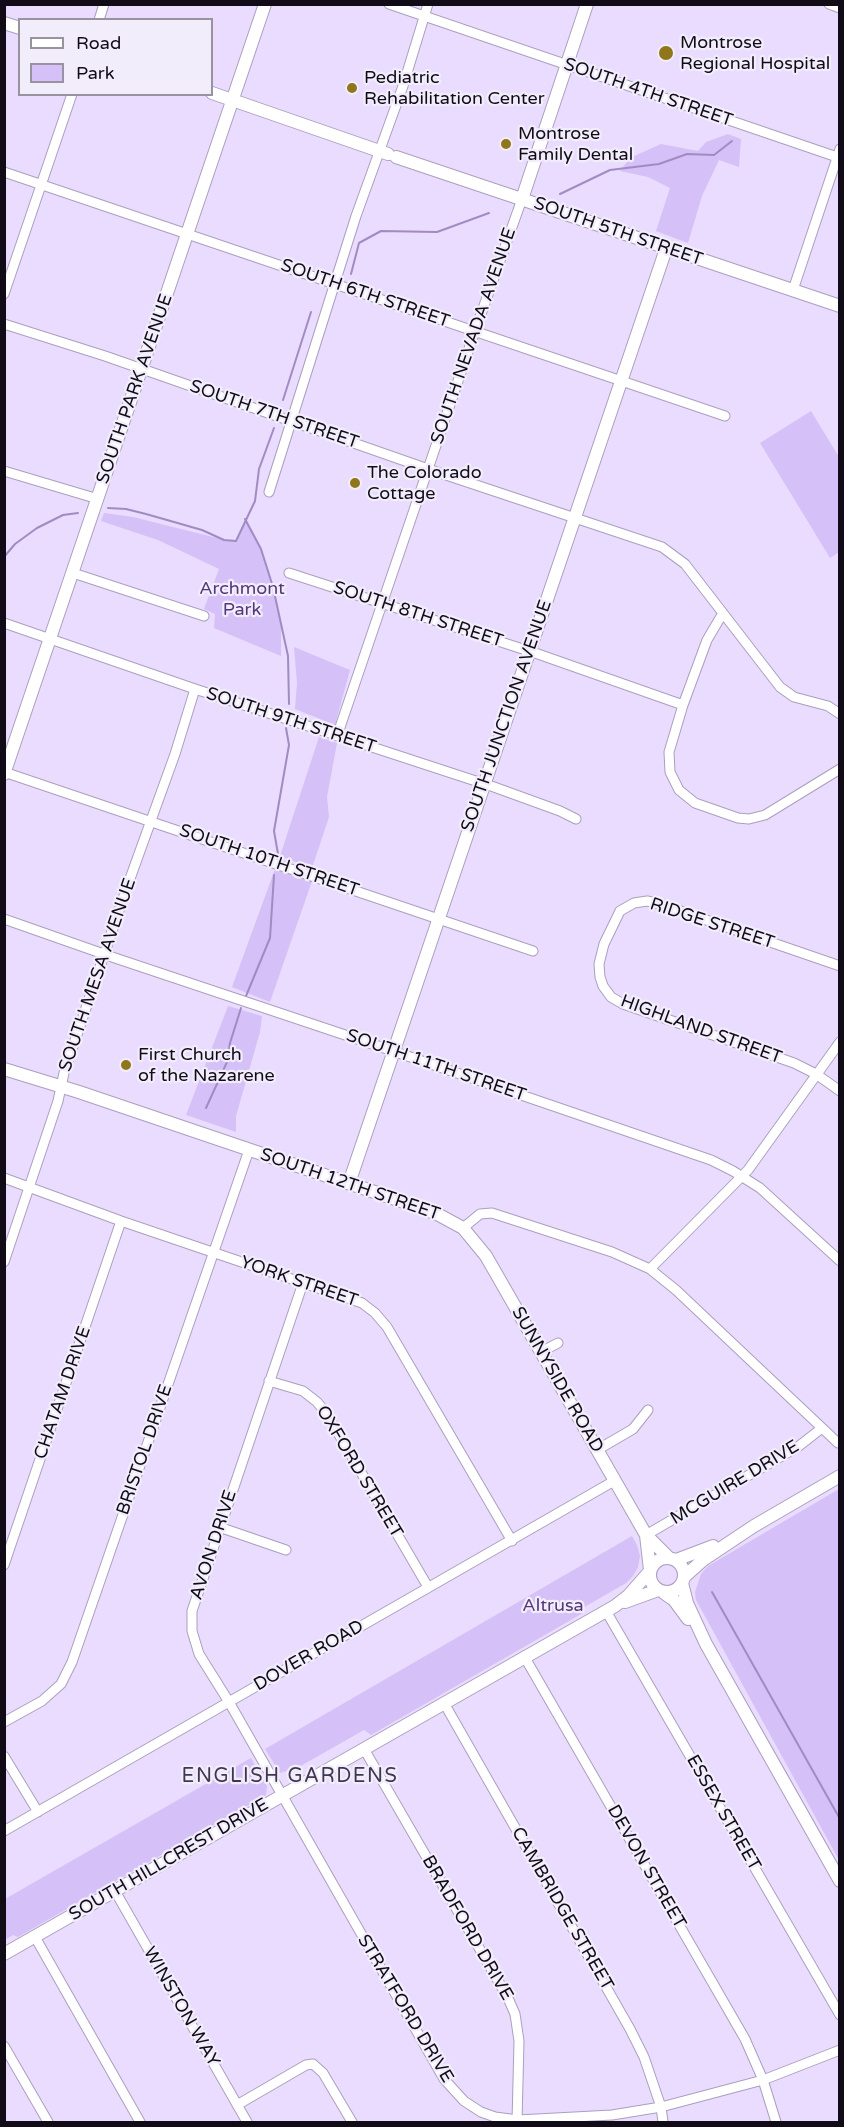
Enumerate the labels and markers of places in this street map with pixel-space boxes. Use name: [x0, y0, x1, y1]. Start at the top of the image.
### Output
place label: Montrose Regional Hospital: [680, 32, 830, 74]
marker: Montrose Regional Hospital: [657, 44, 675, 62]
place label: Pediatric Rehabilitation Center: [364, 67, 545, 110]
marker: Pediatric Rehabilitation Center: [345, 81, 359, 95]
place label: Montrose Family Dental: [518, 123, 633, 166]
marker: Montrose Family Dental: [499, 137, 513, 151]
place label: The Colorado Cottage: [367, 462, 482, 504]
marker: The Colorado Cottage: [348, 476, 362, 490]
place label: First Church of the Nazarene: [138, 1044, 275, 1086]
marker: First Church of the Nazarene: [119, 1058, 133, 1072]

